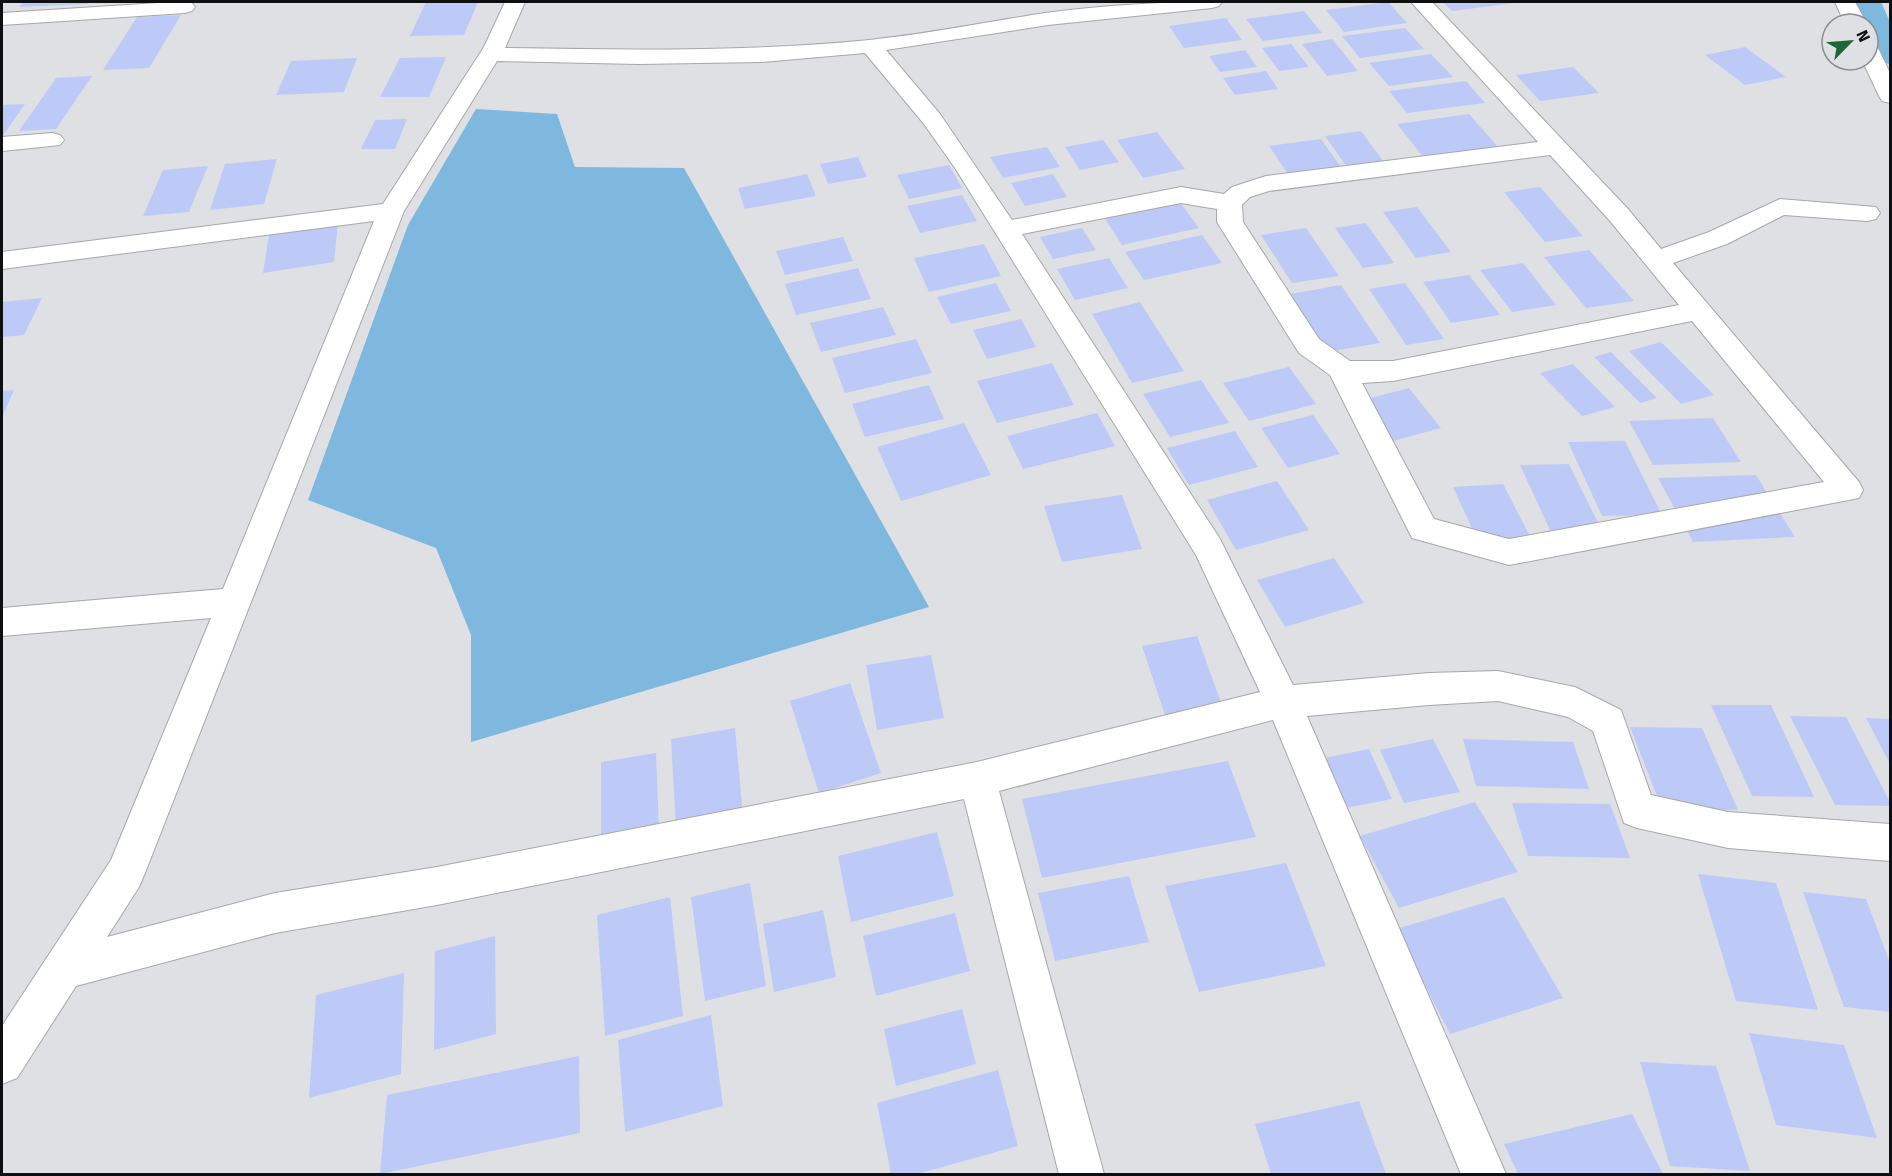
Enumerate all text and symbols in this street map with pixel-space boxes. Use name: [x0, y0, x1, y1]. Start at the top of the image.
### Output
north arrow: [1820, 12, 1880, 72]
text: N: [1852, 27, 1874, 45]

